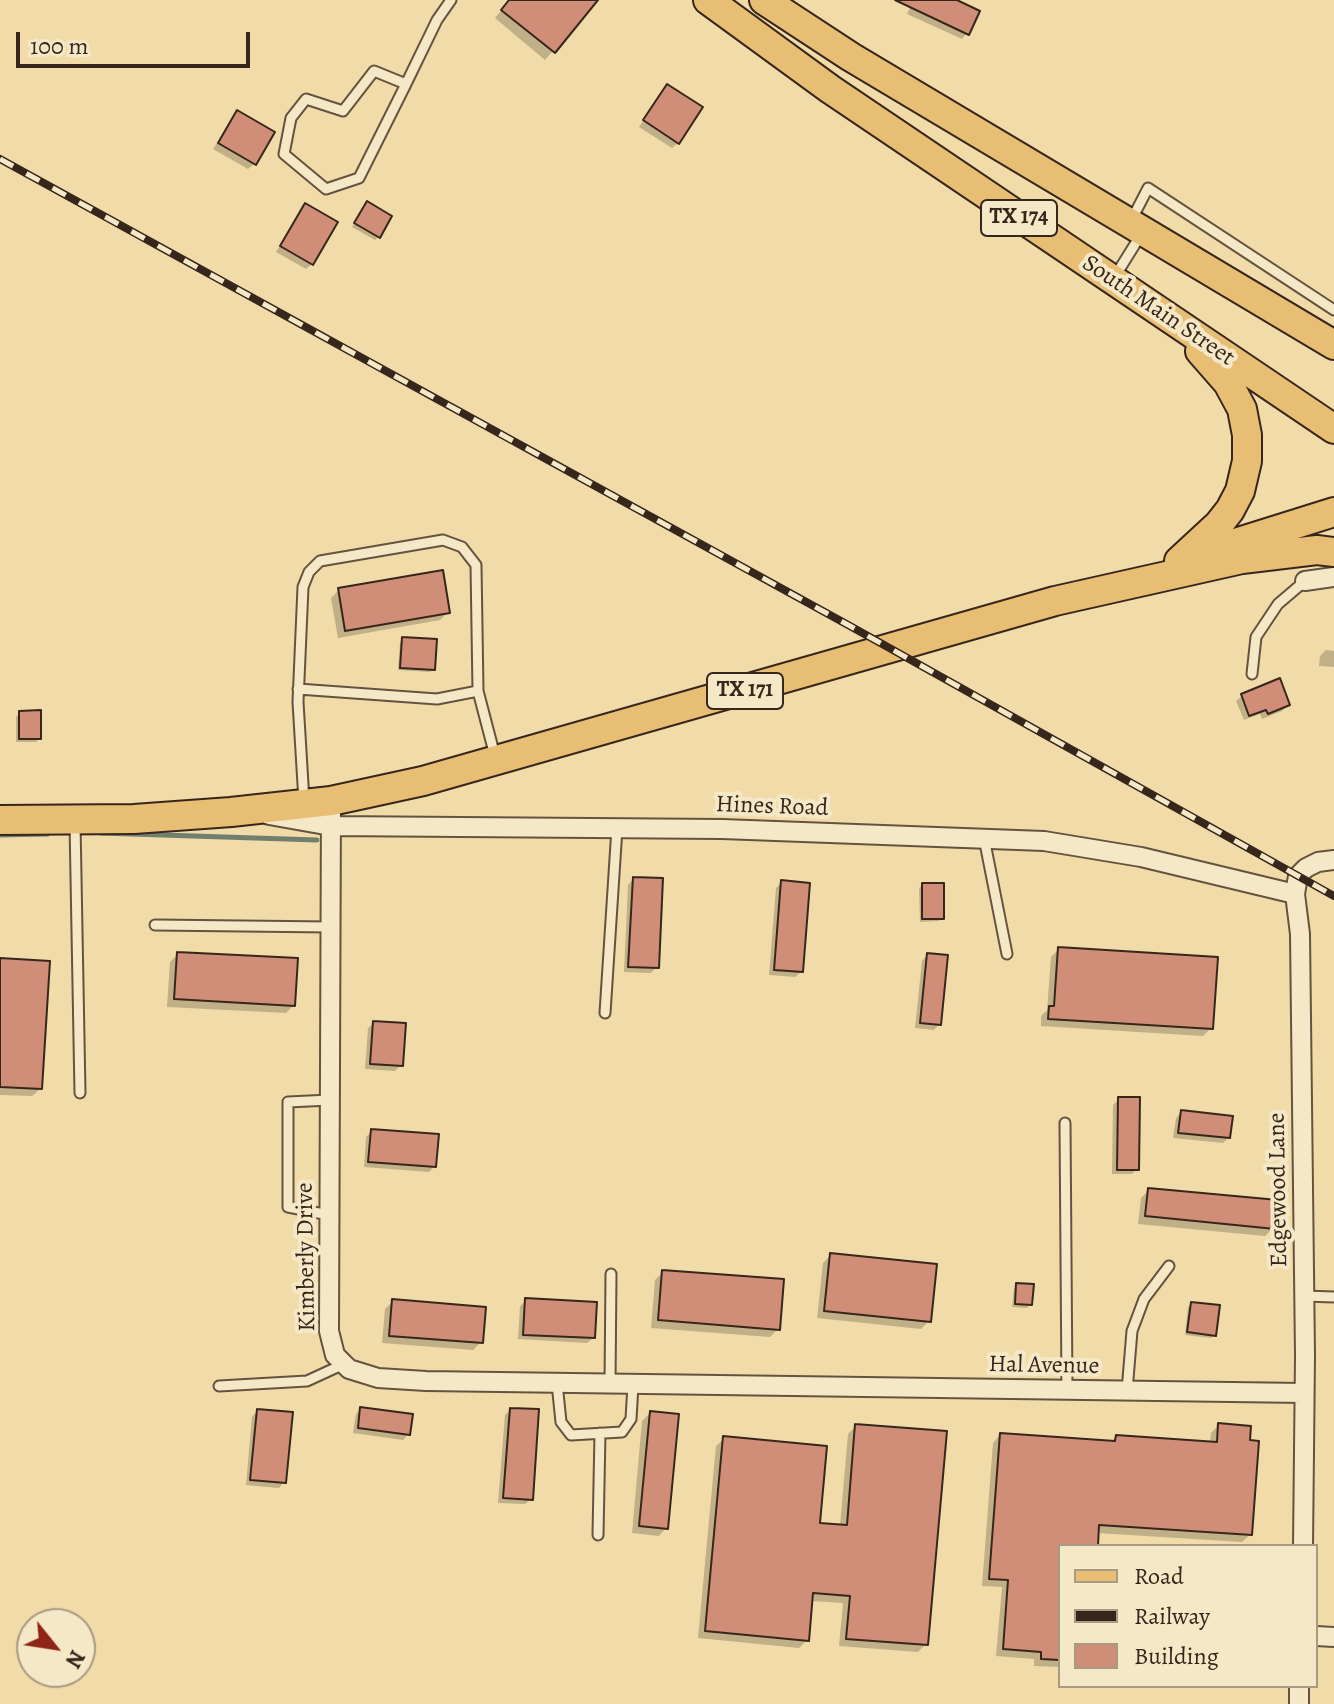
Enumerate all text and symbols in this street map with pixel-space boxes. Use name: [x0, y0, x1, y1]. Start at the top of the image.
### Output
scale bar: [20, 16, 254, 66]
text: 100 m: [30, 30, 89, 62]
road number: TX 174: [981, 200, 1057, 236]
street label: South Main Street: [1076, 249, 1240, 373]
road number: TX 171: [707, 673, 783, 709]
street label: Hines Road: [715, 791, 829, 823]
street label: Edgewood Lane: [1263, 1112, 1295, 1268]
street label: Kimberly Drive: [291, 1182, 323, 1332]
street label: Hal Avenue: [988, 1351, 1100, 1381]
legend: [1058, 1544, 1318, 1688]
text: Road: [1134, 1560, 1184, 1592]
text: Railway: [1134, 1600, 1210, 1632]
north arrow: [16, 1608, 96, 1688]
text: Building: [1134, 1640, 1219, 1672]
text: N: [58, 1645, 92, 1673]

